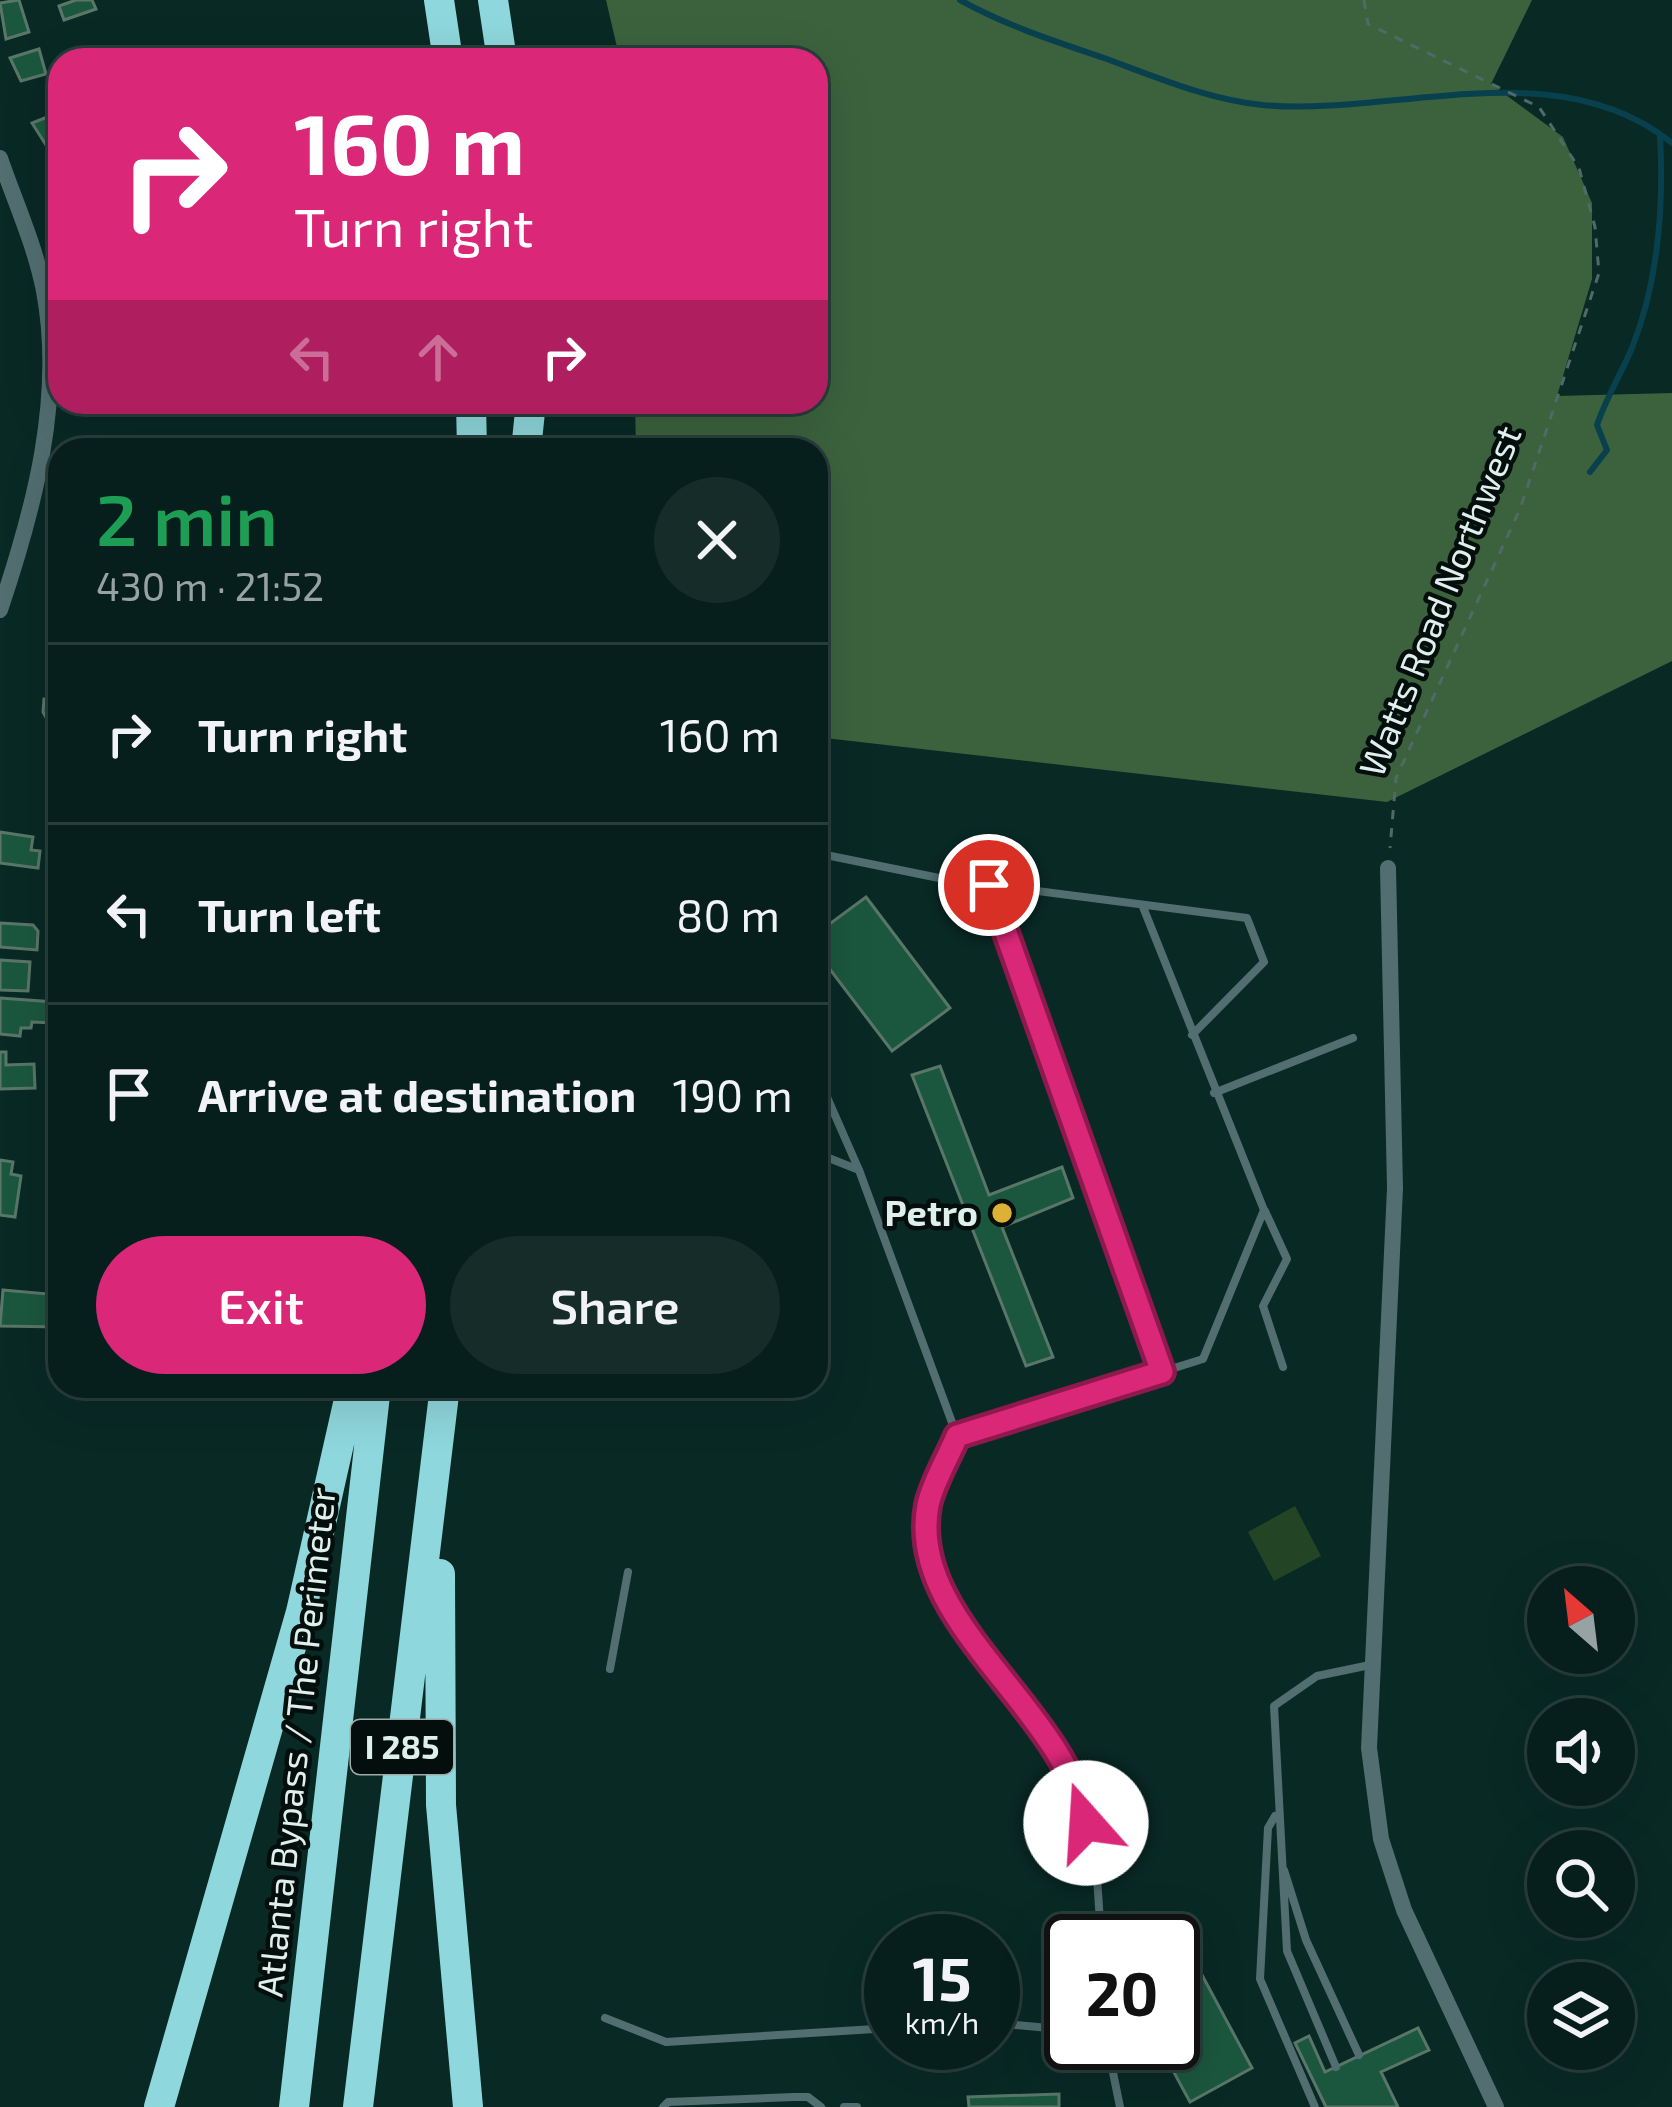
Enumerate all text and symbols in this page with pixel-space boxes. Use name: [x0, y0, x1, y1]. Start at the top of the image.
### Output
text: 160 m: [294, 91, 525, 192]
icon: right: [96, 96, 252, 252]
text: Turn right: [294, 193, 534, 258]
icon: left: [279, 324, 345, 390]
icon: ahead: [405, 324, 471, 390]
icon: right: [531, 324, 597, 390]
street label: Watts Road Northwest: [1349, 419, 1529, 782]
text: 2 min: [96, 474, 278, 560]
button: close: [654, 477, 780, 603]
text: 430 m · 21:52: [96, 562, 324, 609]
icon: right: [96, 701, 162, 767]
text: Turn right: [198, 707, 407, 761]
text: 160 m: [660, 707, 780, 761]
pin: [938, 834, 1040, 936]
icon: arrive: [956, 852, 1022, 918]
icon: left: [96, 881, 162, 947]
text: Turn left: [198, 887, 381, 941]
text: 80 m: [676, 887, 780, 941]
icon: arrive: [96, 1061, 162, 1127]
text: Arrive at destination: [198, 1067, 636, 1121]
text: 190 m: [672, 1067, 793, 1121]
place label: Petro: [884, 1190, 978, 1233]
marker: Petro: [989, 1200, 1015, 1226]
button: Exit: [96, 1236, 426, 1374]
button: Share: [450, 1236, 780, 1374]
street label: Atlanta Bypass / The Perimeter: [246, 1485, 343, 1999]
north arrow: [1527, 1566, 1635, 1674]
map controls: [1527, 1566, 1635, 2070]
button: sound: [1527, 1698, 1635, 1806]
road number: I 285: [351, 1720, 453, 1774]
position arrow: [1023, 1760, 1149, 1886]
button: search: [1527, 1830, 1635, 1938]
speed limit sign: 20: [1044, 1914, 1200, 2070]
text: 15: [912, 1941, 972, 2013]
button: layers: [1527, 1962, 1635, 2070]
text: km/h: [905, 2004, 979, 2040]

